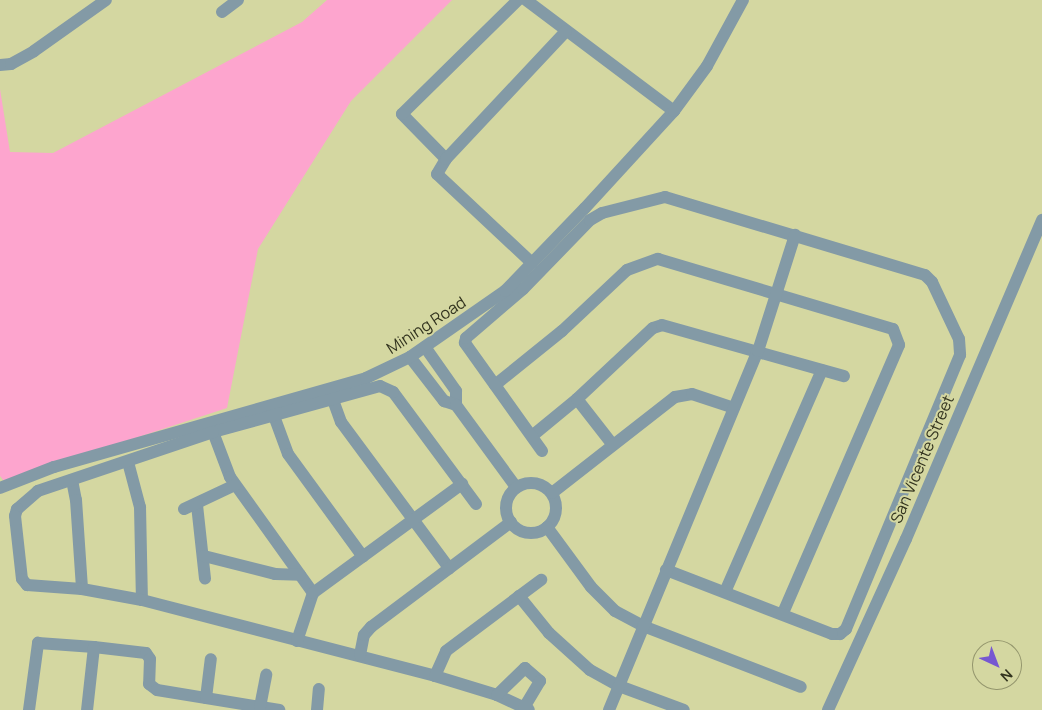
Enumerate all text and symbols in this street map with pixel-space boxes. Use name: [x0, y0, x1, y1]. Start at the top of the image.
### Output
street label: Mining Road: [383, 292, 469, 358]
street label: San Vicente Street: [886, 392, 958, 526]
north arrow: [972, 640, 1022, 690]
text: N: [997, 665, 1017, 686]

